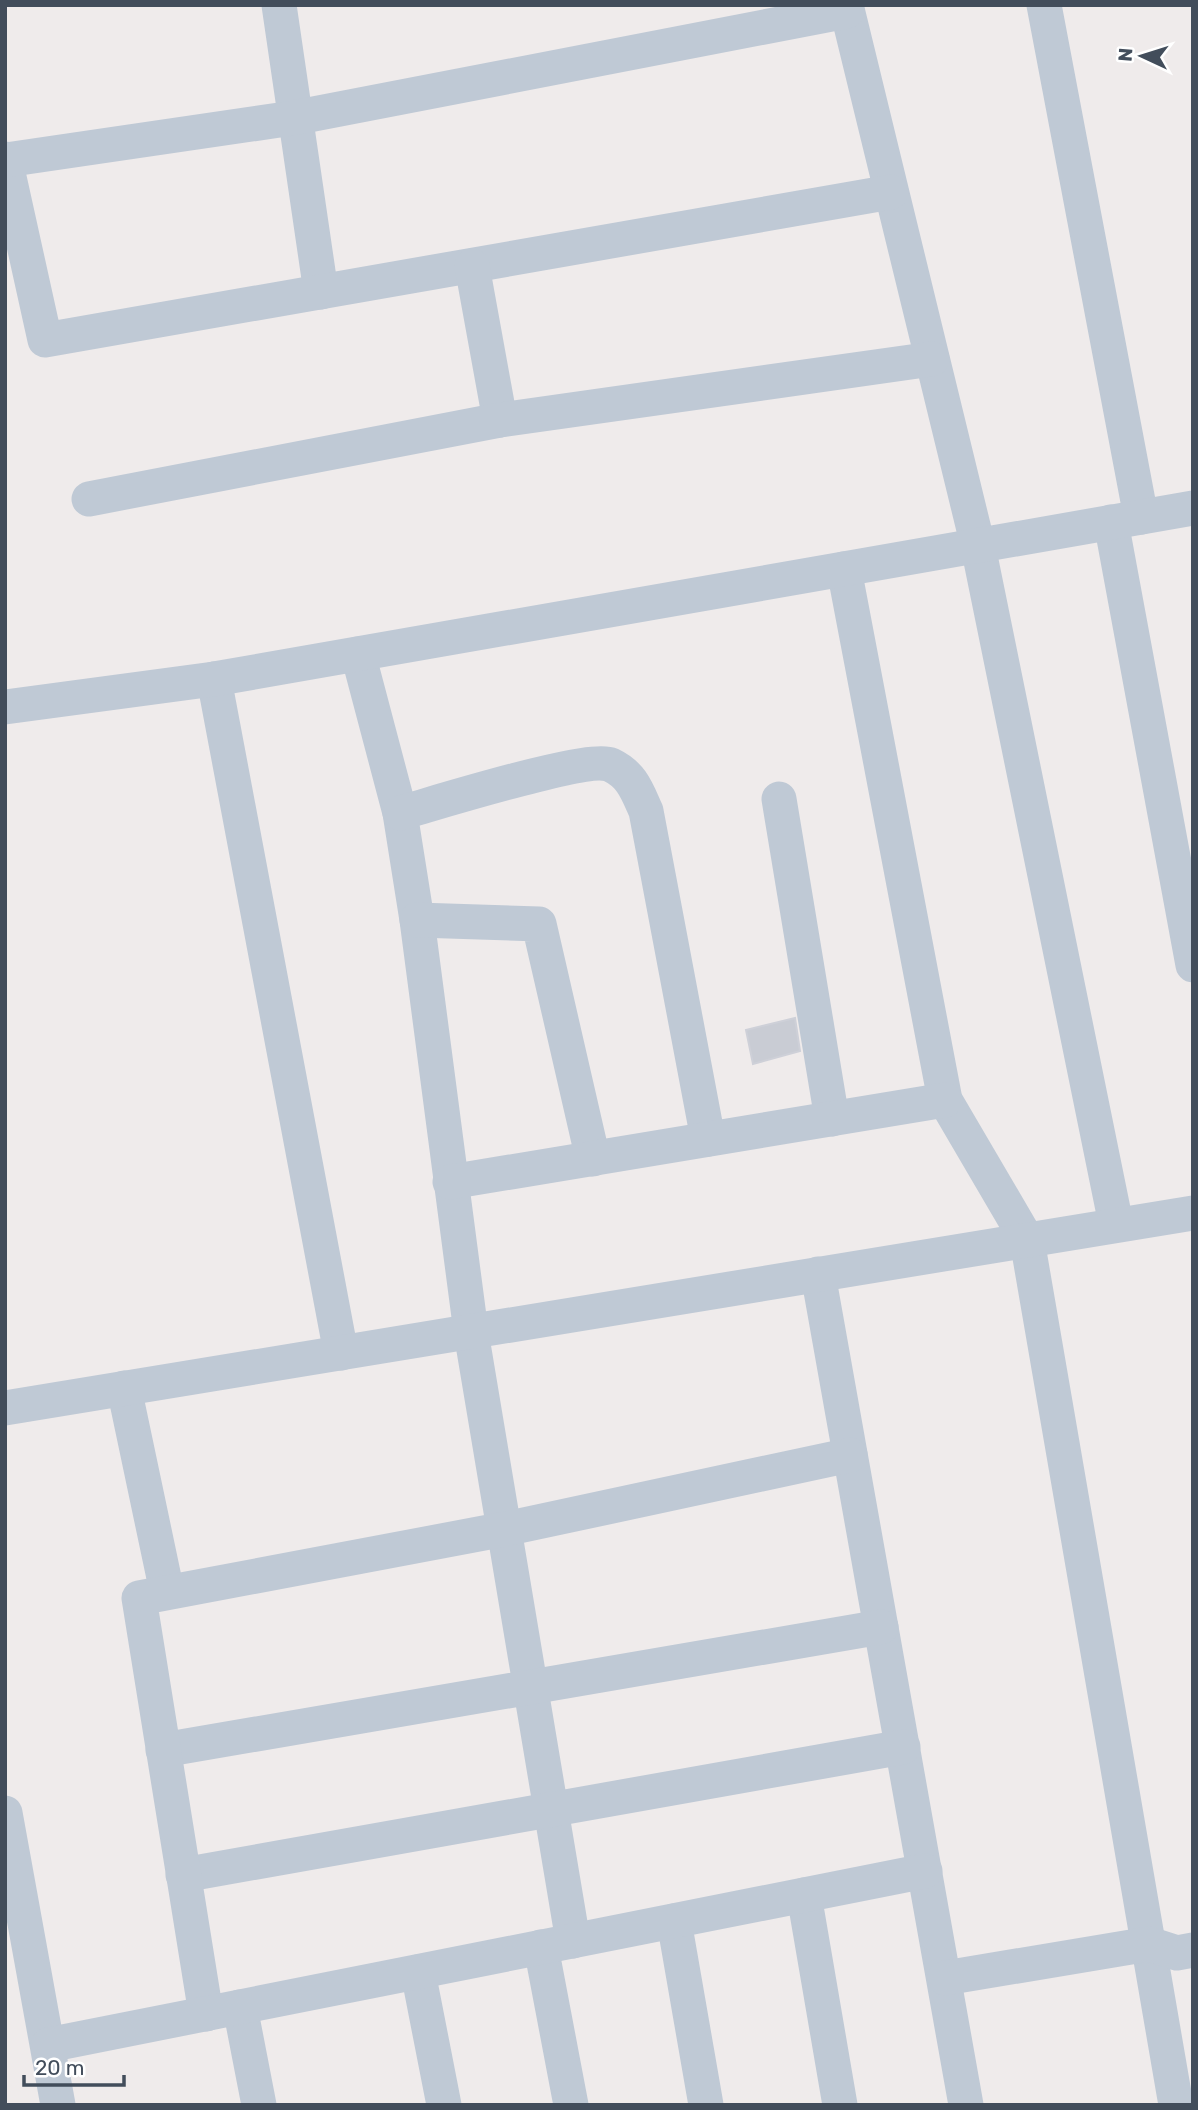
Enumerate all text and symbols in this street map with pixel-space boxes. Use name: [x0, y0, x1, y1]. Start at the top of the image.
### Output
north arrow: [1107, 21, 1177, 91]
text: N: [1114, 47, 1137, 62]
scale bar: [24, 2044, 124, 2088]
text: 20 m: [35, 2055, 84, 2080]

